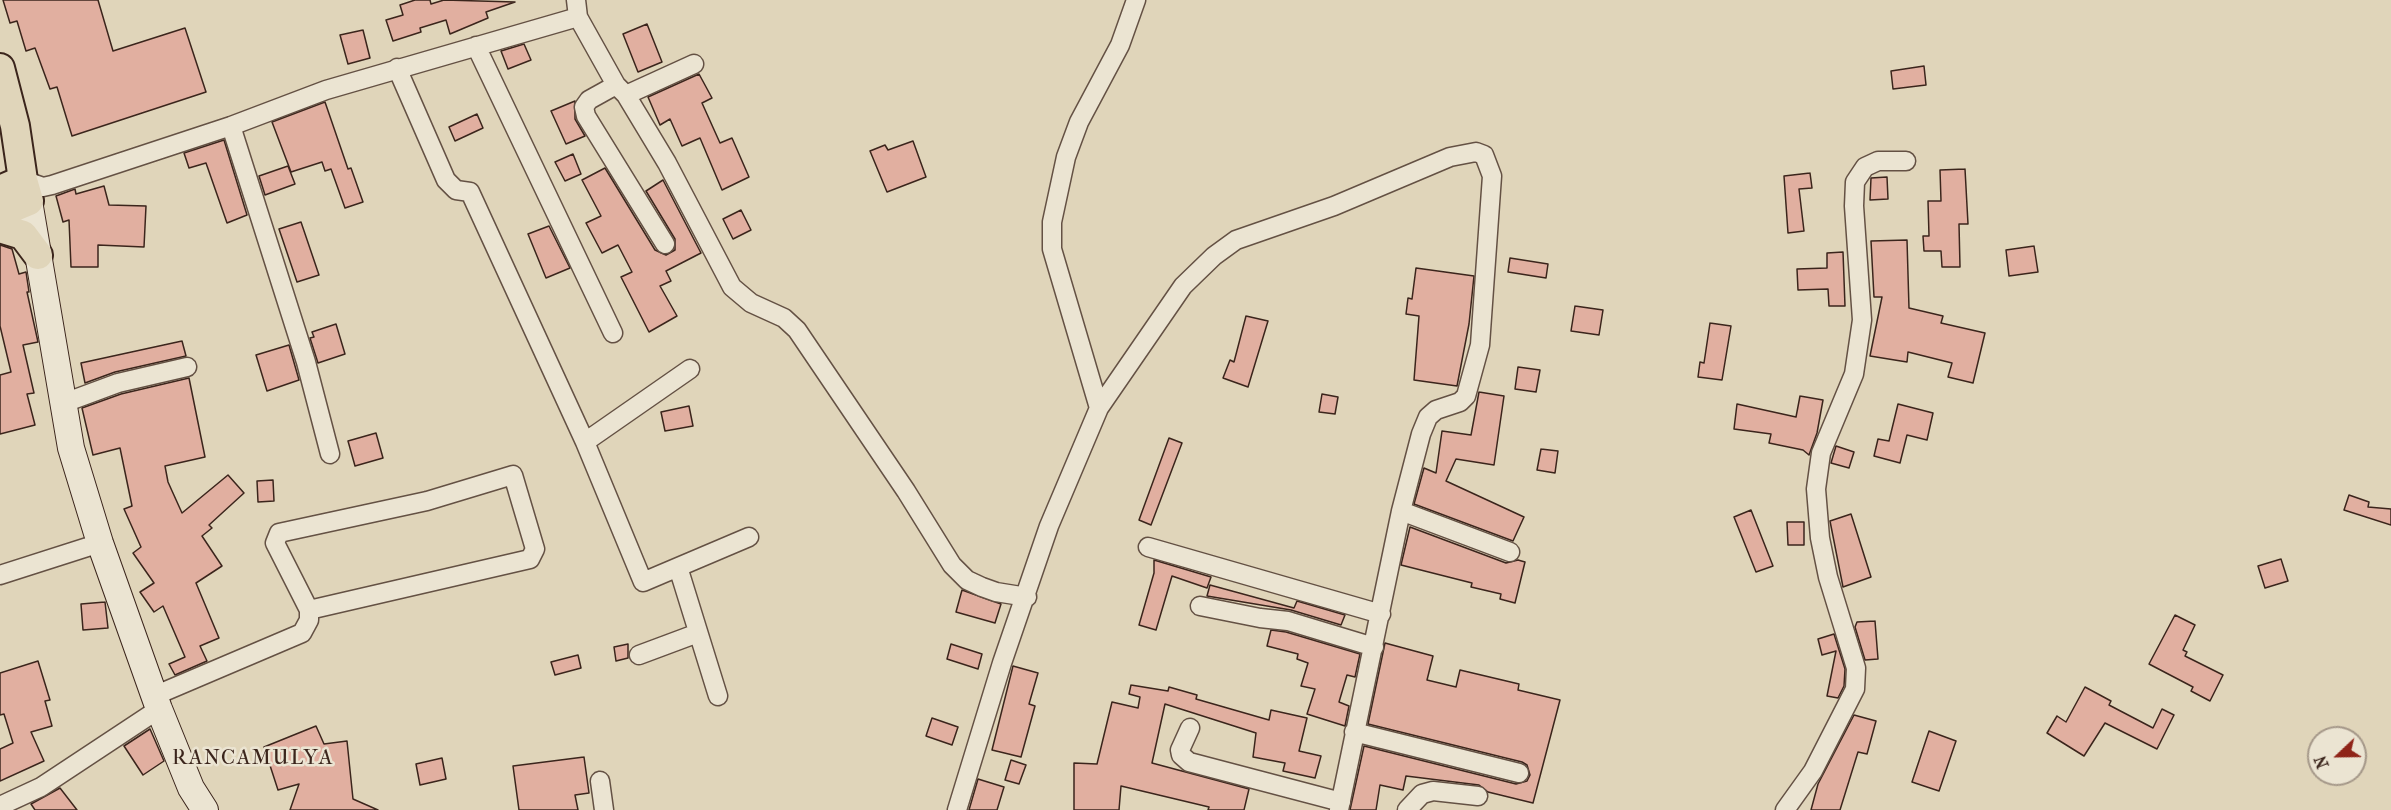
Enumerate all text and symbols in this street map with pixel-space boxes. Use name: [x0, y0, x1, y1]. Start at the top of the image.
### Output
north arrow: [2307, 726, 2367, 786]
district label: RANCAMULYA: [172, 746, 334, 772]
text: N: [2311, 753, 2333, 771]

